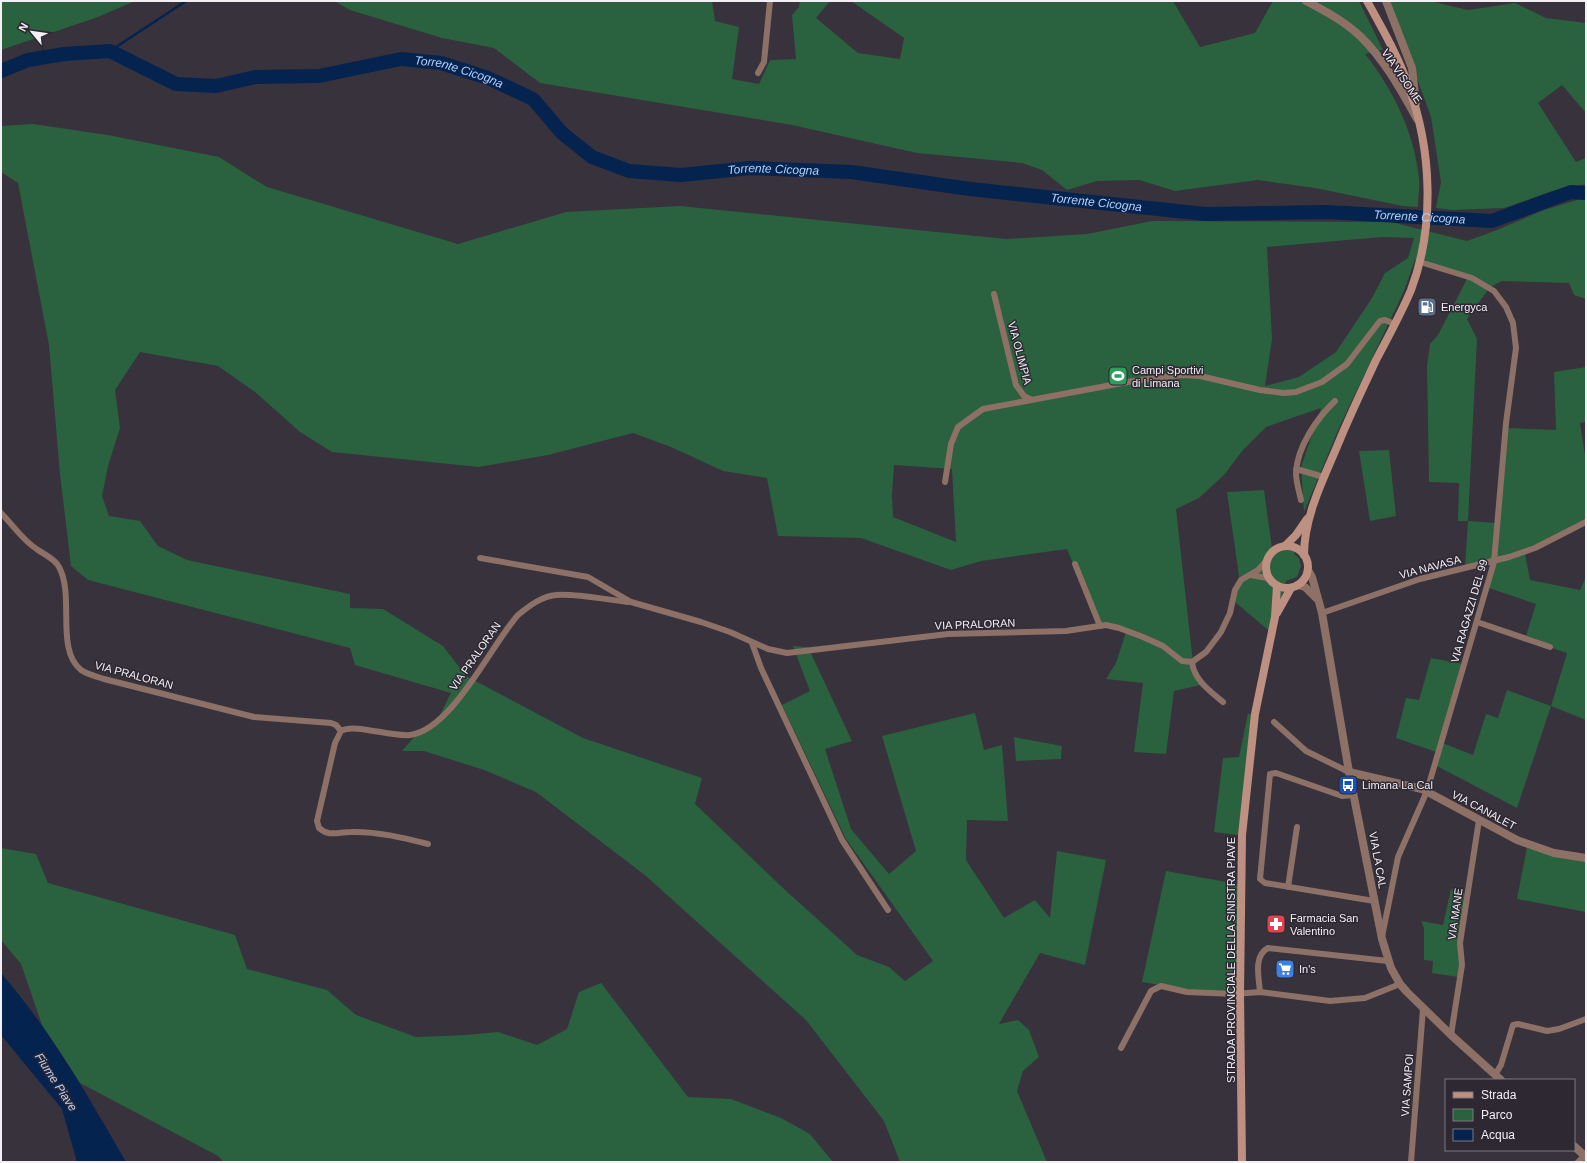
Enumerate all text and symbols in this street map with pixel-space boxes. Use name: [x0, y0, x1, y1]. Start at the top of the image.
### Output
north arrow: [12, 12, 52, 52]
text: N: [16, 21, 30, 34]
street label: VIA VISOME: [1379, 47, 1425, 105]
water label: Torrente Cicogna: [414, 53, 506, 91]
water label: Torrente Cicogna: [727, 161, 820, 178]
water label: Torrente Cicogna: [1050, 191, 1143, 214]
water label: Torrente Cicogna: [1373, 208, 1466, 227]
fuel station icon: Energyca: [1416, 296, 1438, 318]
place label: Energyca: [1441, 301, 1488, 313]
street label: VIA OLIMPIA: [1006, 320, 1034, 386]
place label: Campi Sportivi di Limana: [1132, 364, 1204, 389]
sports icon: Campi Sportivi di Limana: [1107, 365, 1129, 387]
street label: VIA NAVASA: [1398, 553, 1463, 581]
street label: VIA RAGAZZI DEL 99: [1448, 558, 1490, 664]
street label: VIA PRALORAN: [934, 617, 1016, 631]
street label: VIA PRALORAN: [447, 619, 503, 692]
street label: VIA PRALORAN: [93, 659, 175, 691]
bus stop icon: Limana La Cal: [1337, 774, 1359, 796]
place label: Limana La Cal: [1362, 779, 1433, 791]
street label: VIA CANALET: [1450, 788, 1518, 832]
street label: VIA LA CAL: [1367, 831, 1389, 889]
street label: STRADA PROVINCIALE DELLA SINISTRA PIAVE: [1225, 837, 1237, 1083]
street label: VIA MANE: [1445, 887, 1465, 941]
place label: Farmacia San Valentino: [1290, 912, 1358, 937]
pharmacy icon: Farmacia San Valentino: [1265, 913, 1287, 935]
supermarket icon: In's: [1274, 958, 1296, 980]
place label: In's: [1299, 963, 1316, 975]
water label: Fiume Piave: [32, 1050, 80, 1114]
street label: VIA SAMPOI: [1399, 1053, 1415, 1117]
legend: [1445, 1079, 1575, 1151]
text: Strada: [1481, 1088, 1517, 1102]
text: Parco: [1481, 1108, 1513, 1122]
text: Acqua: [1481, 1128, 1515, 1142]

